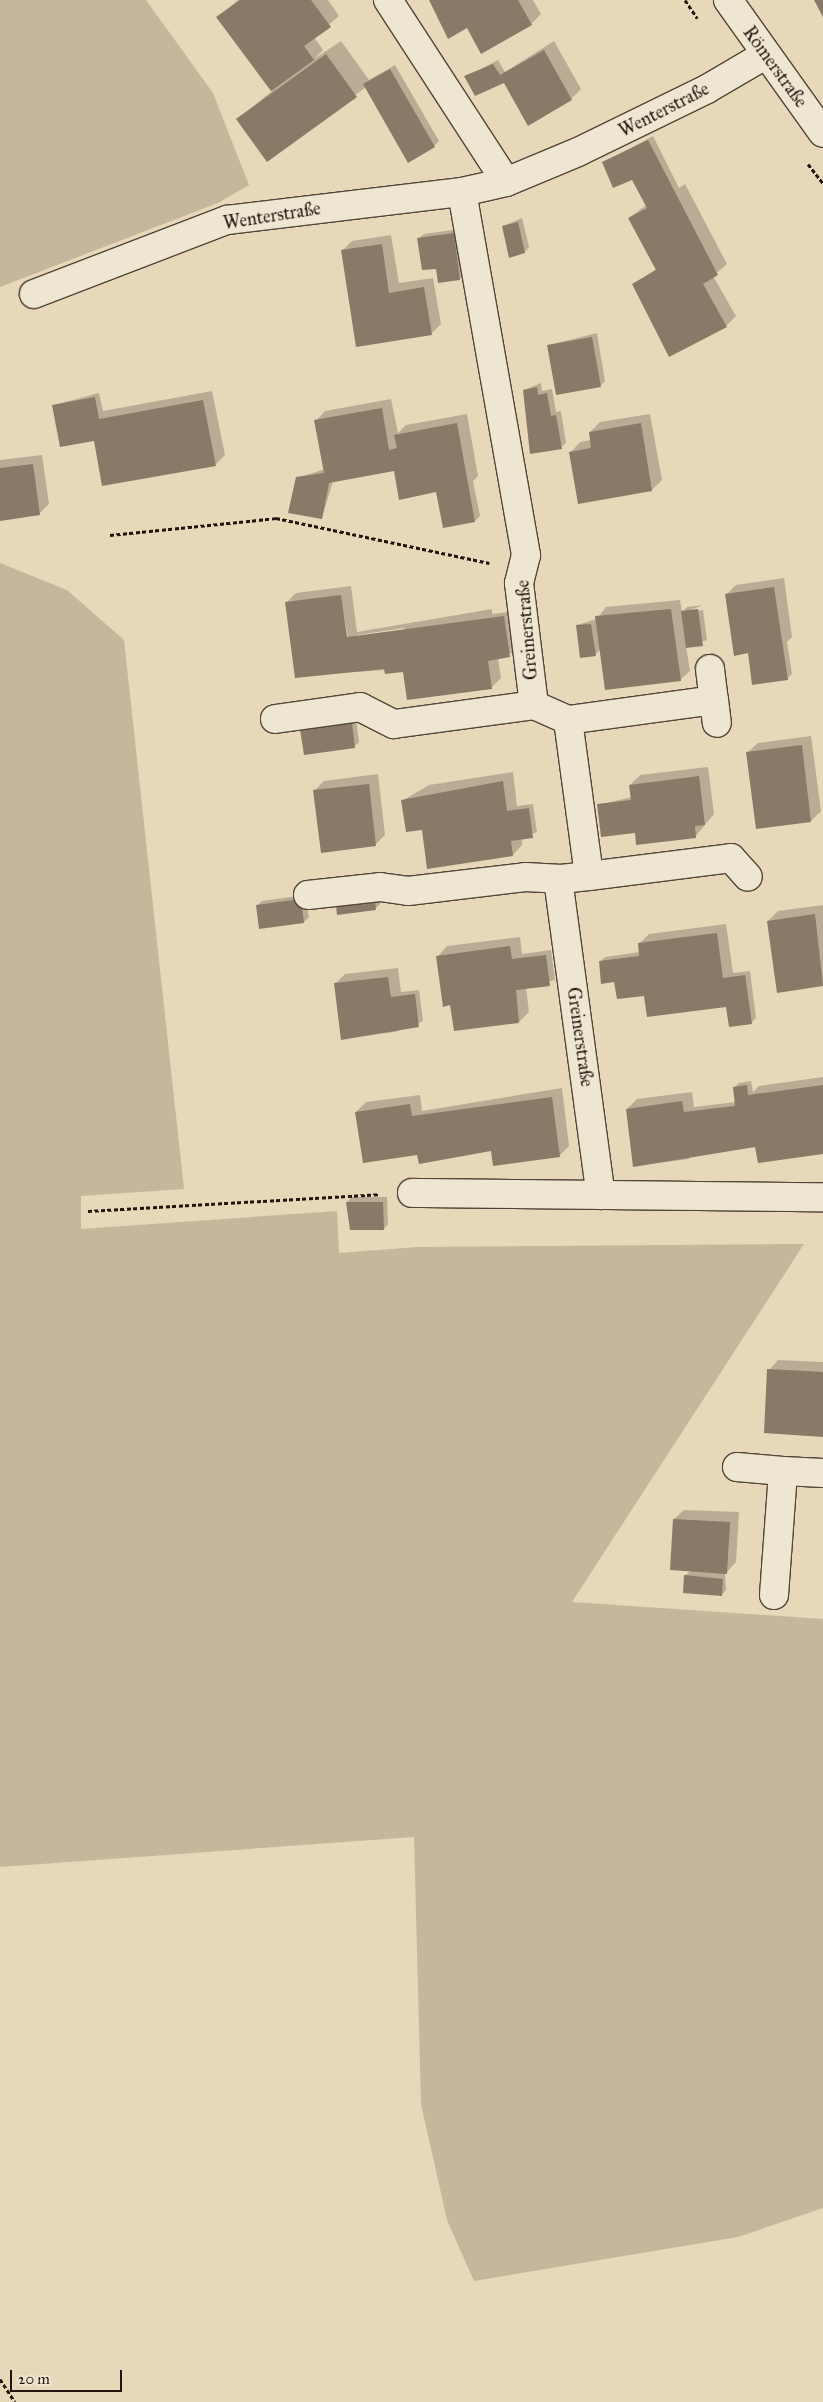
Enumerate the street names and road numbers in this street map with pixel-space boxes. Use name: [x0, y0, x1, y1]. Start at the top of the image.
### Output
street label: Römerstraße: [738, 22, 812, 112]
street label: Wenterstraße: [615, 78, 713, 142]
street label: Wenterstraße: [222, 198, 322, 234]
street label: Greinerstraße: [512, 579, 542, 681]
street label: Greinerstraße: [562, 986, 598, 1088]

